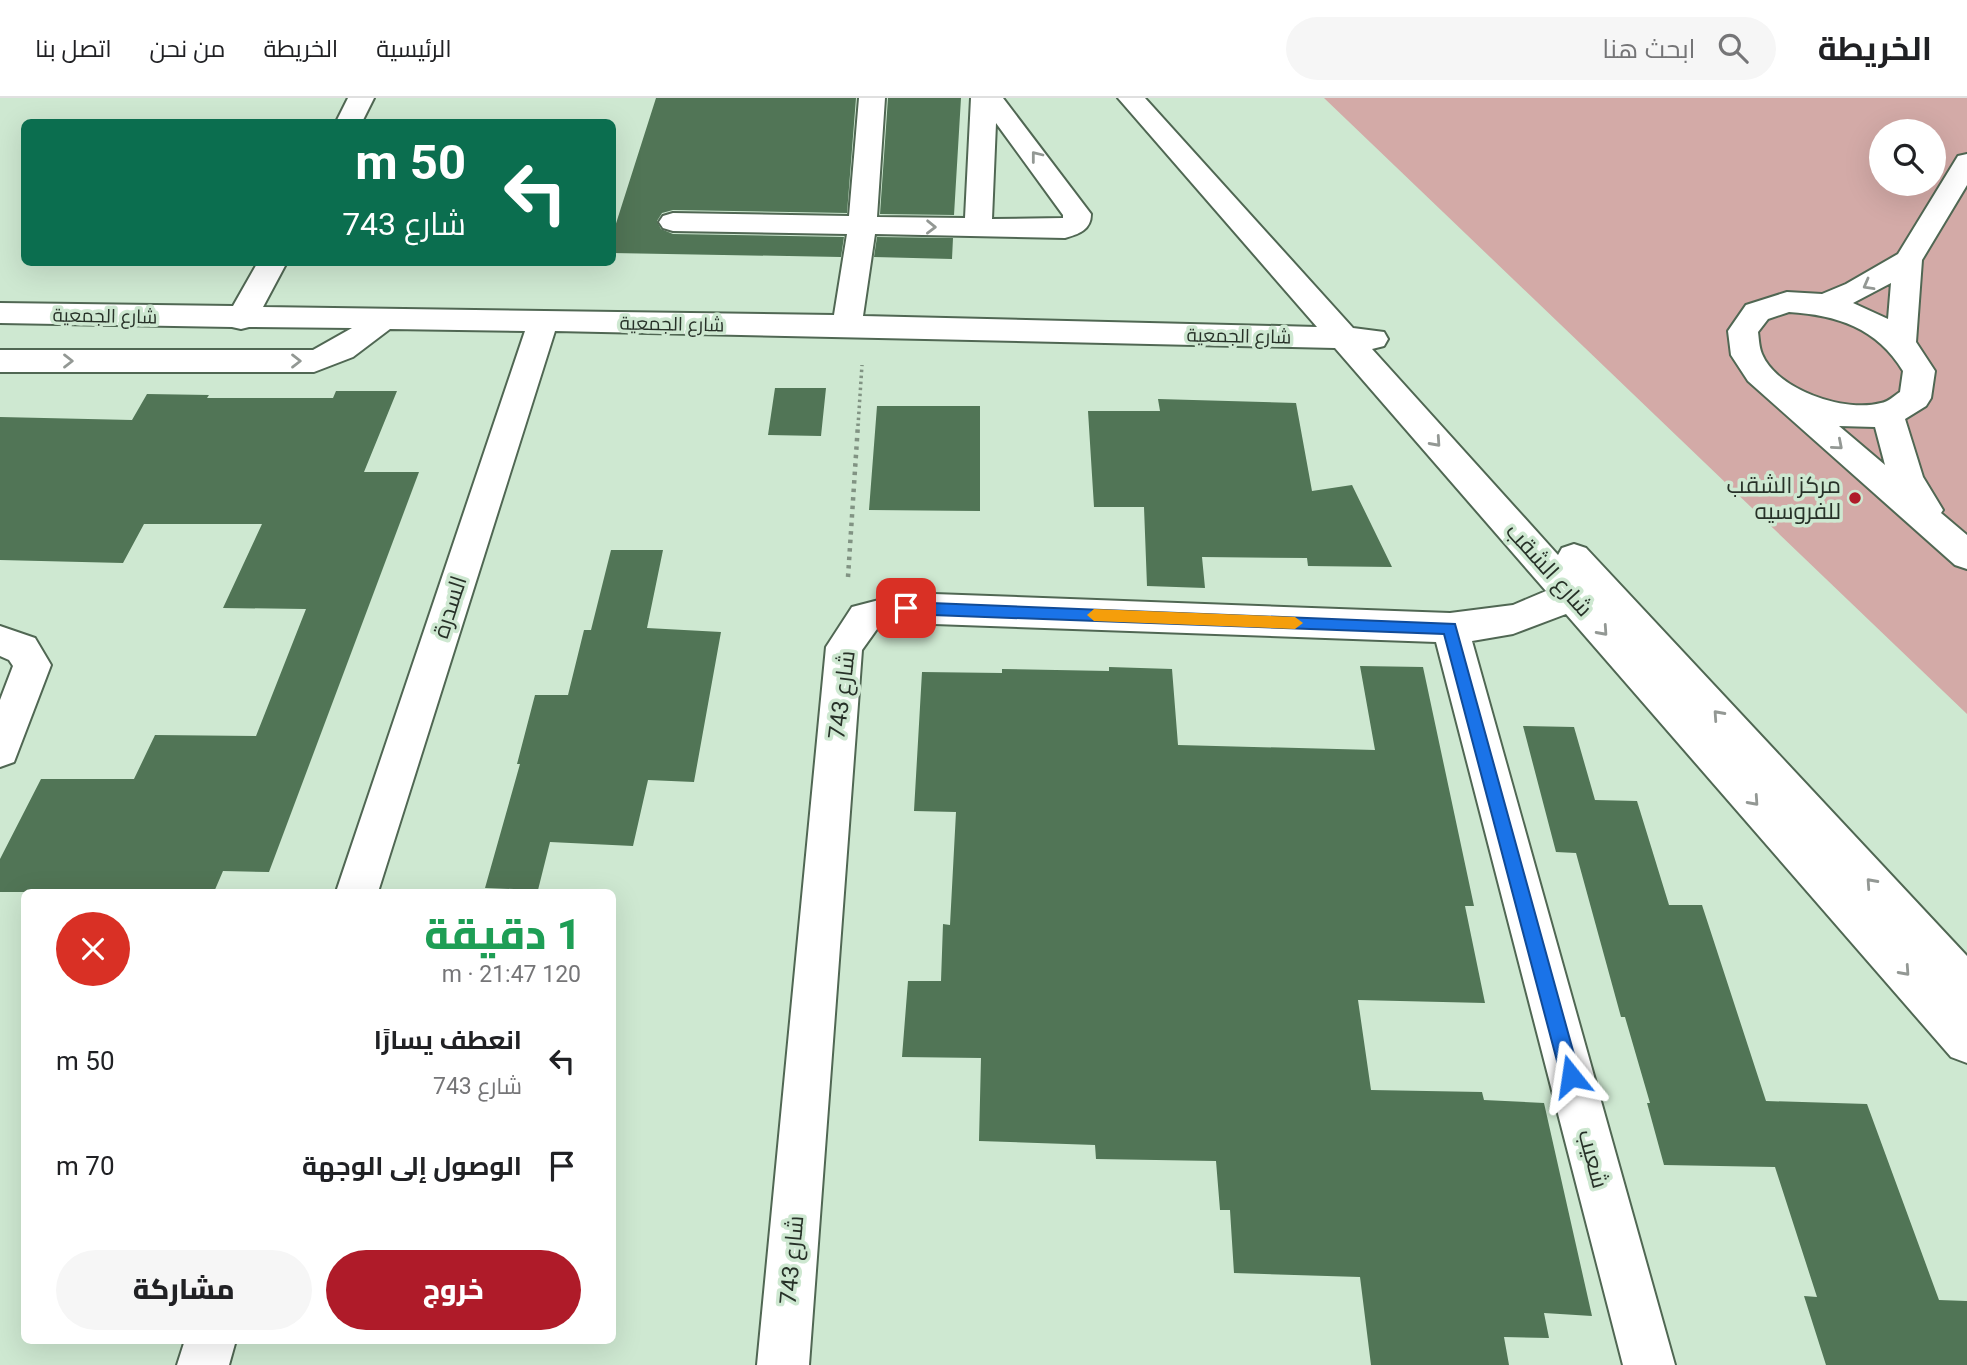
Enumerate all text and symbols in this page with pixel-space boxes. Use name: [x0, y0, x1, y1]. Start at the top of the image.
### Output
search box: [1286, 17, 1776, 80]
icon: search: [1714, 29, 1752, 67]
text: الخريطة: [1818, 29, 1932, 68]
text: ابحث هنا: [1602, 34, 1696, 64]
text: اتصل بنا: [35, 35, 112, 63]
text: من نحن: [150, 35, 225, 63]
text: الخريطة: [263, 35, 338, 63]
text: الرئيسية: [376, 35, 452, 63]
map controls: [1869, 119, 1946, 196]
button: search: [1869, 119, 1946, 196]
text: 50 m: [355, 134, 466, 191]
icon: left: [490, 147, 581, 238]
one-way arrow: [1031, 152, 1044, 164]
text: شارع 743: [342, 205, 466, 243]
one-way arrow: [926, 219, 936, 235]
one-way arrow: [1863, 277, 1875, 290]
street label: شارع الجمعية: [52, 304, 158, 330]
street label: شارع الجمعية: [619, 312, 725, 338]
street label: شارع الجمعية: [1186, 324, 1292, 350]
one-way arrow: [63, 353, 74, 369]
one-way arrow: [291, 353, 301, 369]
one-way arrow: [1428, 434, 1440, 447]
one-way arrow: [1830, 437, 1843, 449]
place label: مركز الشقب للفروسيه: [1727, 472, 1841, 525]
marker: مركز الشقب للفروسيه: [1847, 490, 1863, 506]
street label: شارع الشقب: [1499, 518, 1598, 623]
street label: السدرة: [427, 572, 473, 642]
pin: [876, 578, 936, 638]
icon: arrive: [887, 589, 925, 627]
one-way arrow: [1595, 623, 1607, 636]
street label: شارع 743: [823, 649, 863, 741]
one-way arrow: [1713, 711, 1726, 724]
one-way arrow: [1746, 793, 1758, 806]
one-way arrow: [1867, 878, 1880, 891]
text: 1 دقيقة: [424, 910, 581, 959]
button: close: [56, 912, 130, 986]
text: 120 m · 21:47: [442, 961, 581, 988]
one-way arrow: [1897, 963, 1909, 976]
text: انعطف يسارًا: [374, 1025, 522, 1055]
position arrow: [1534, 1039, 1608, 1113]
icon: left: [543, 1042, 581, 1080]
text: 50 m: [56, 1046, 115, 1076]
text: شارع 743: [433, 1073, 522, 1100]
street label: شعيب: [1572, 1127, 1614, 1191]
icon: arrive: [543, 1147, 581, 1185]
text: 70 m: [56, 1151, 115, 1181]
text: الوصول إلى الوجهة: [302, 1151, 522, 1181]
street label: شارع 743: [775, 1214, 811, 1306]
button: مشاركة: [56, 1250, 312, 1330]
button: خروج: [326, 1250, 581, 1330]

